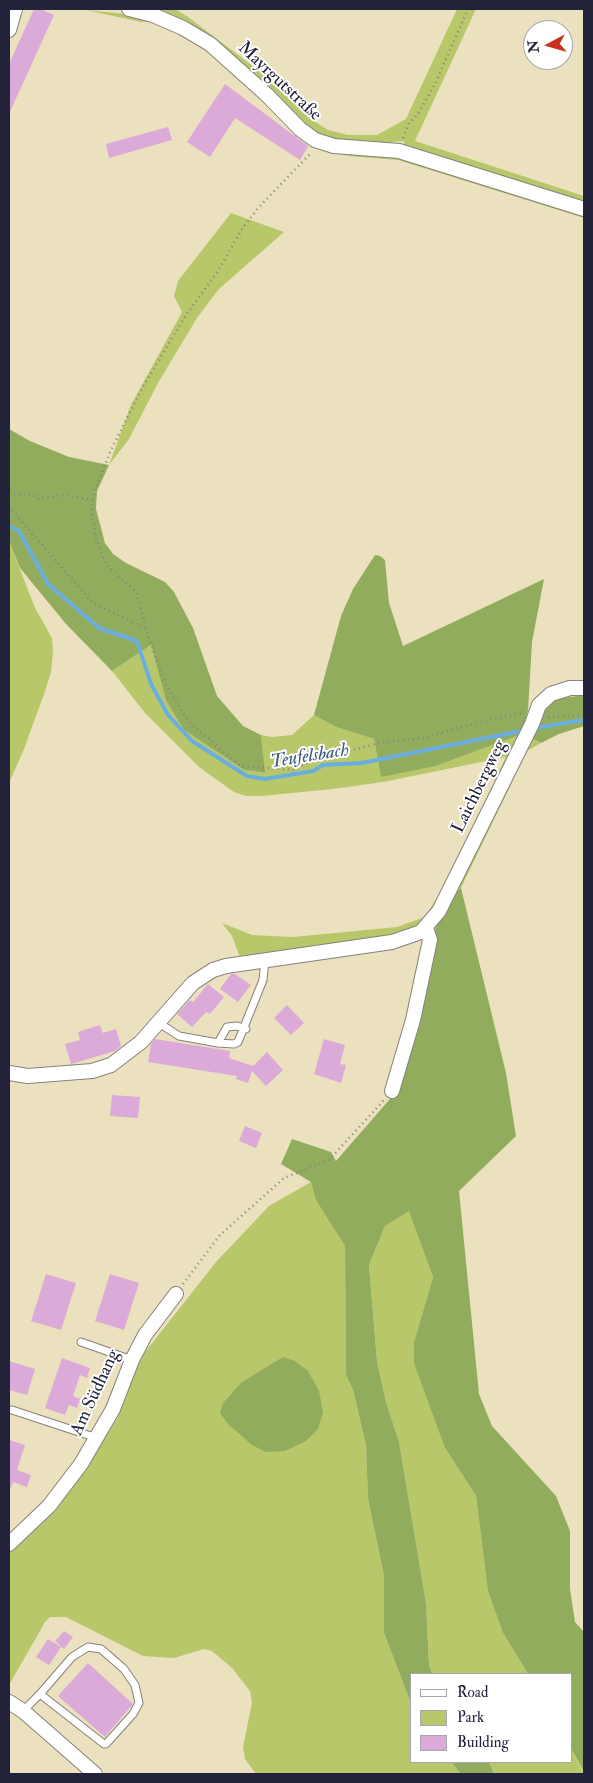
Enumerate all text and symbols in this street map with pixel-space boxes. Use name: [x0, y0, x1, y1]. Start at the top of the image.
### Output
north arrow: [523, 20, 573, 70]
street label: Mayrgutstraße: [233, 38, 325, 126]
text: N: [524, 39, 543, 54]
street label: Laichbergweg: [448, 737, 512, 837]
water label: Teufelsbach: [269, 740, 351, 774]
street label: Am Südhang: [67, 1347, 125, 1439]
legend: [410, 1673, 573, 1763]
text: Road: [457, 1683, 488, 1702]
text: Park: [457, 1708, 484, 1727]
text: Building: [457, 1733, 509, 1752]

